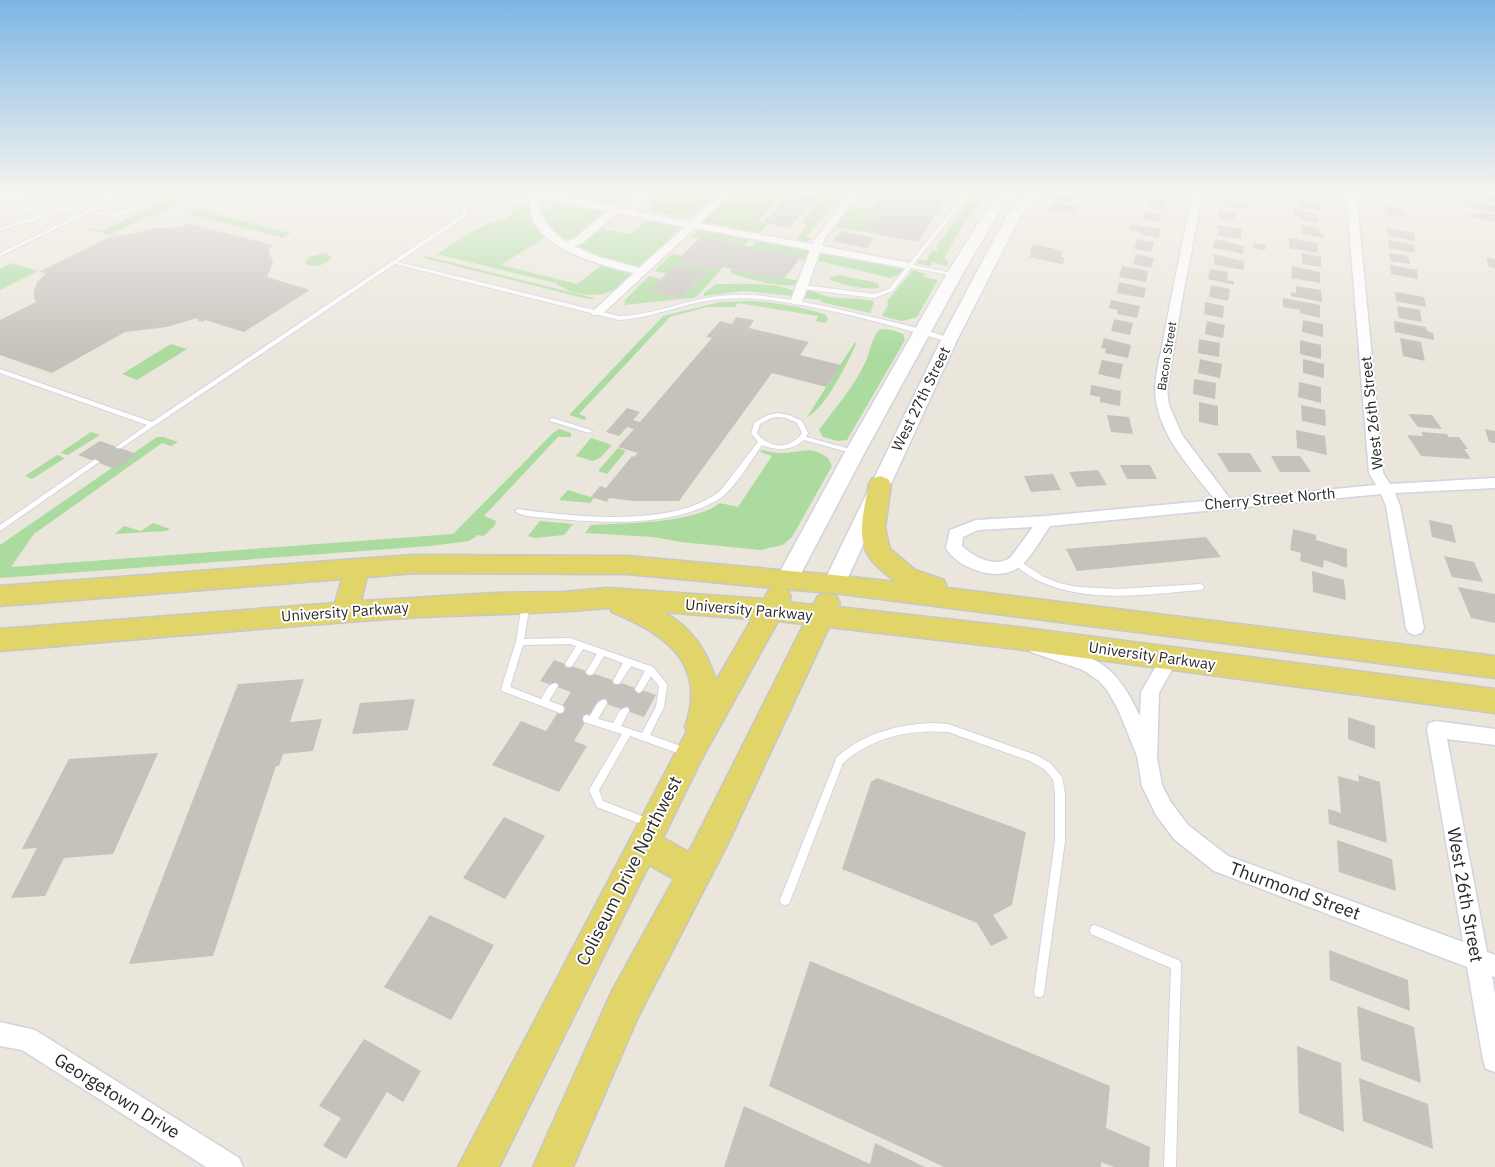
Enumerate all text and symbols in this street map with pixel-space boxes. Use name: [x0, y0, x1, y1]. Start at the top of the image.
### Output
street label: Bacon Street: [1154, 320, 1179, 391]
street label: West 27th Street: [887, 343, 954, 454]
street label: West 26th Street: [1356, 355, 1387, 471]
street label: Cherry Street North: [1204, 483, 1336, 514]
street label: University Parkway: [684, 594, 814, 625]
street label: University Parkway: [280, 598, 410, 625]
street label: University Parkway: [1087, 637, 1217, 674]
street label: Coliseum Drive Northwest: [571, 772, 686, 970]
street label: West 26th Street: [1442, 826, 1489, 964]
street label: Thurmond Street: [1227, 856, 1364, 925]
street label: Georgetown Drive: [50, 1048, 185, 1144]

